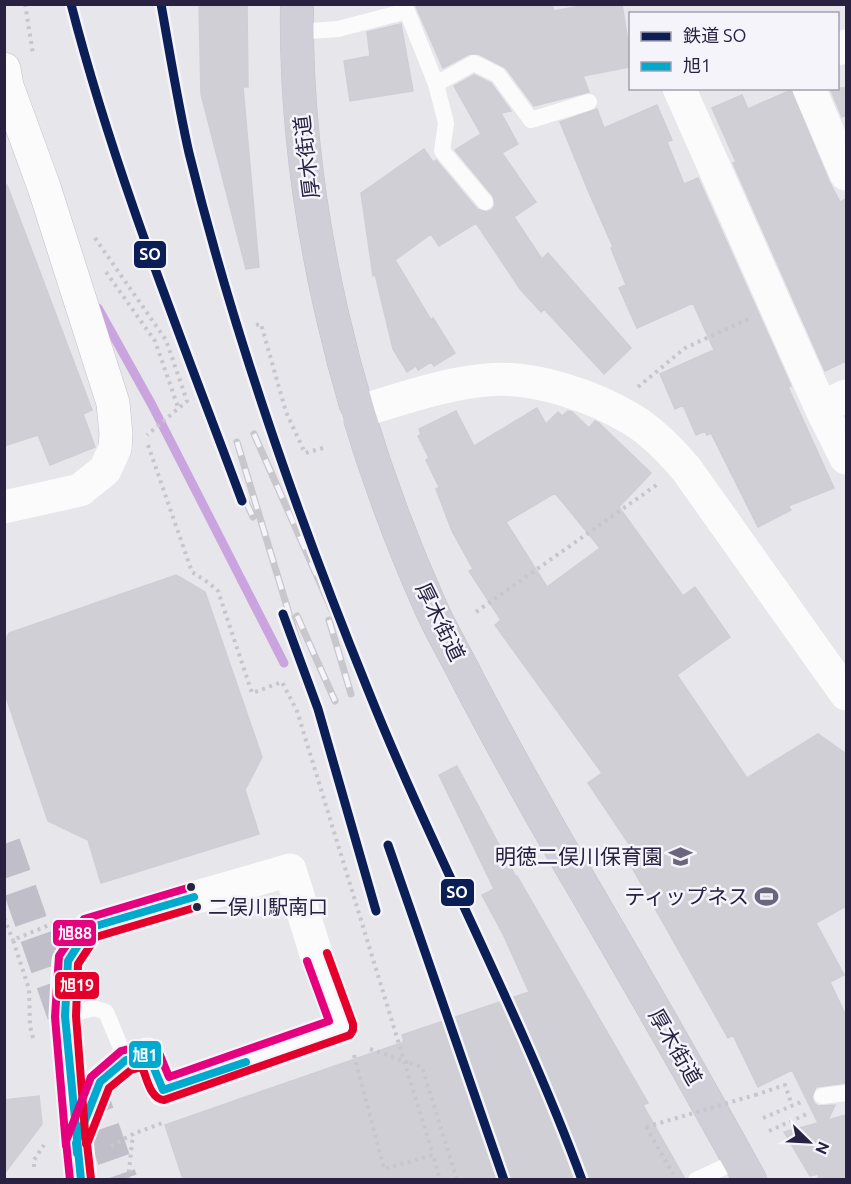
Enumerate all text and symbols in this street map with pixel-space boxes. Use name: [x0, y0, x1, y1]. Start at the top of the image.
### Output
legend: [629, 12, 839, 90]
text: 鉄道 SO: [683, 25, 747, 45]
text: 旭1: [683, 55, 711, 75]
street label: 厚木街道: [289, 114, 323, 200]
line badge: SO: [133, 240, 167, 269]
text: SO: [139, 245, 161, 263]
street label: 厚木街道: [412, 579, 470, 665]
place label: 明徳二俣川保育園: [495, 844, 663, 868]
school or university icon: 明徳二俣川保育園: [668, 844, 694, 870]
line badge: SO: [440, 878, 475, 907]
unlabelled marker: [185, 881, 197, 893]
text: SO: [446, 883, 468, 901]
place label: ティップネス: [624, 884, 749, 908]
sports icon: ティップネス: [754, 884, 780, 910]
place label: 二俣川駅南口: [208, 895, 328, 918]
marker: 二俣川駅南口: [191, 901, 203, 913]
line badge: 旭88: [52, 919, 97, 947]
text: 旭88: [58, 924, 92, 942]
line badge: 旭19: [54, 971, 100, 1000]
text: 旭19: [60, 976, 94, 994]
street label: 厚木街道: [644, 1004, 707, 1089]
line badge: 旭1: [128, 1040, 162, 1069]
text: 旭1: [132, 1046, 158, 1064]
north arrow: [779, 1112, 839, 1172]
text: N: [812, 1139, 833, 1157]

